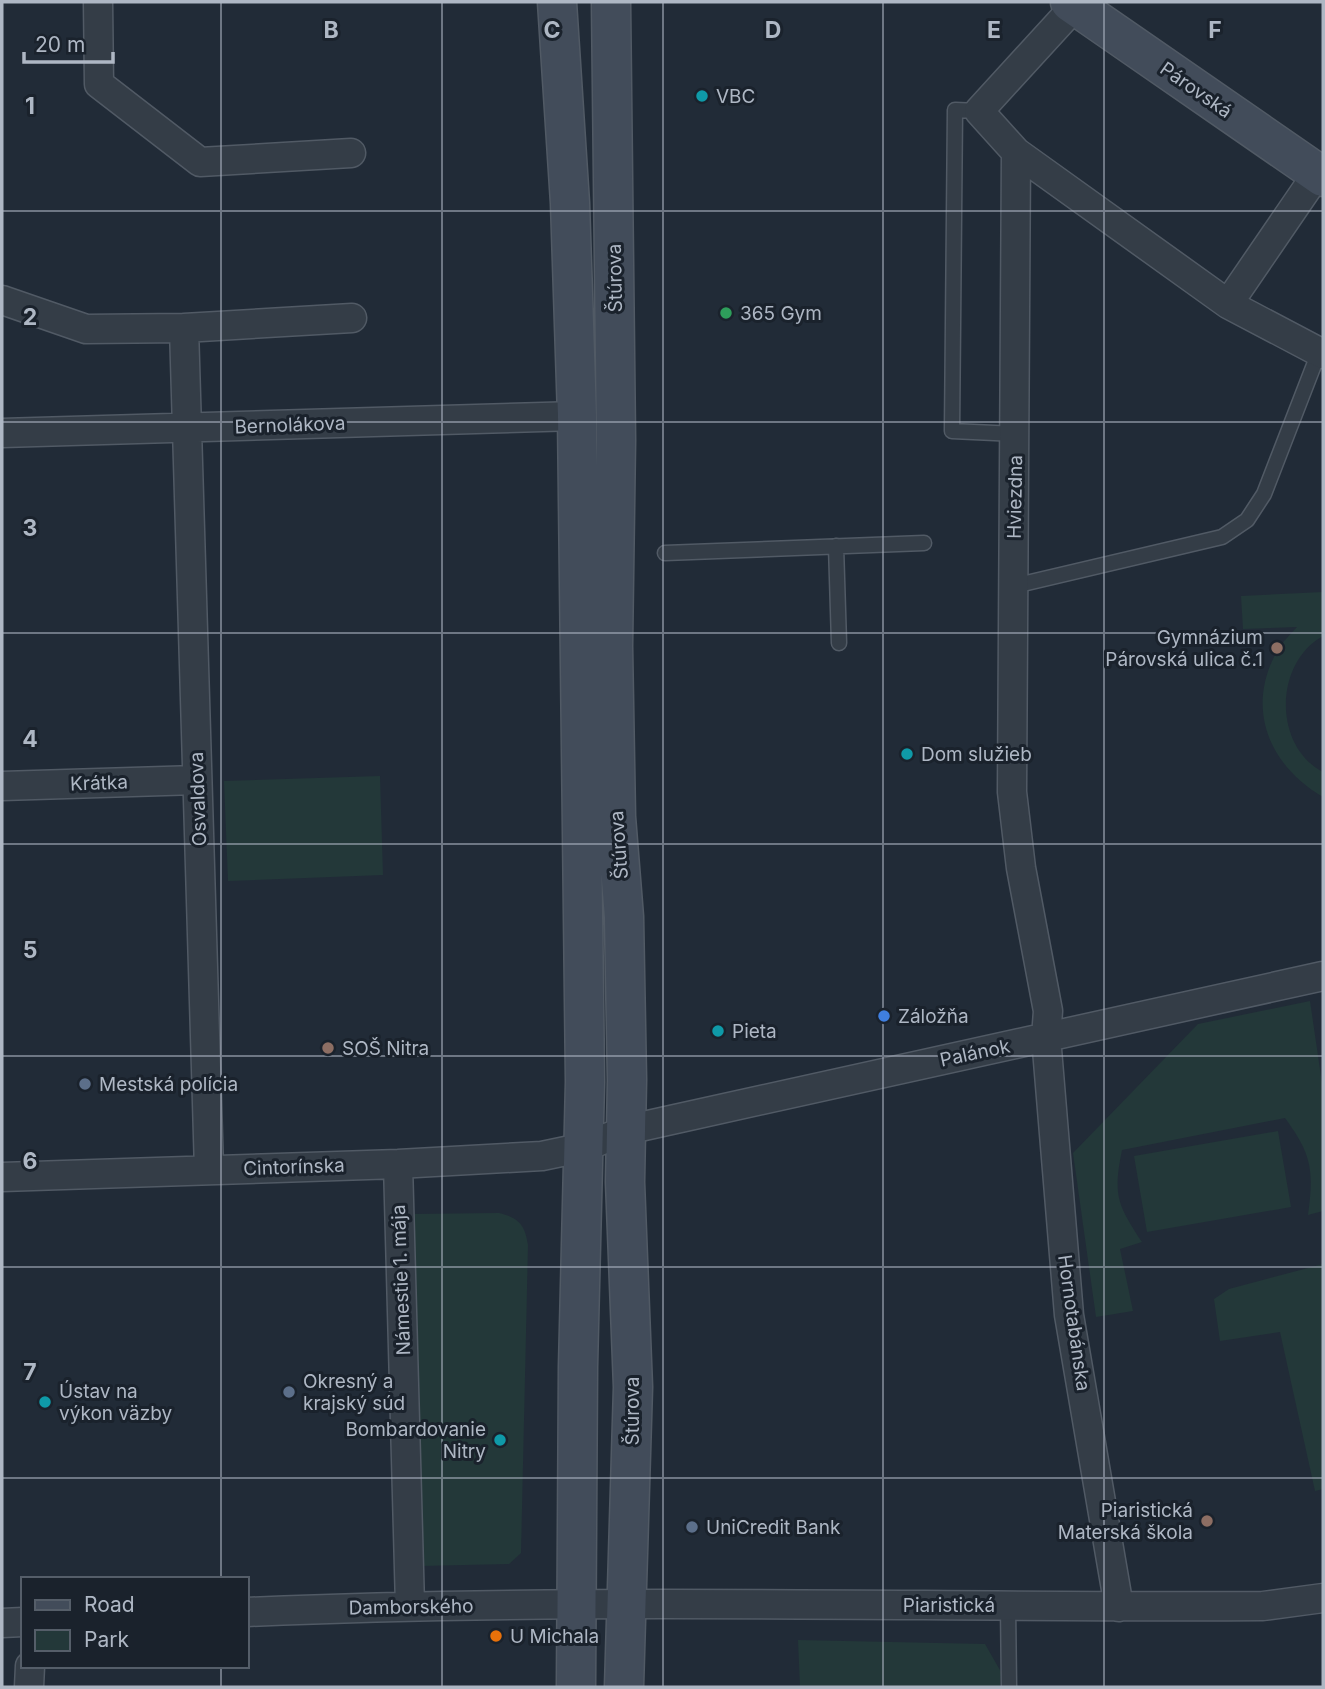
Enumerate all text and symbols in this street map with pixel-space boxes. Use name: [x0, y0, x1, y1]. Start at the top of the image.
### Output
text: B: [323, 16, 339, 44]
text: C: [543, 16, 561, 44]
text: D: [765, 16, 781, 44]
text: E: [987, 16, 1001, 44]
text: F: [1208, 16, 1222, 44]
scale bar: [24, 21, 114, 65]
text: 20 m: [35, 32, 85, 57]
street label: Párovská: [1156, 57, 1236, 123]
place label: VBC: [716, 85, 755, 108]
marker: VBC: [694, 88, 710, 104]
text: 1: [25, 92, 35, 120]
street label: Štúrova: [603, 243, 627, 313]
place label: 365 Gym: [740, 302, 822, 325]
text: 2: [23, 303, 37, 331]
marker: 365 Gym: [718, 305, 734, 321]
street label: Bernolákova: [234, 412, 346, 438]
street label: Hviezdna: [1003, 455, 1027, 539]
text: 3: [23, 514, 37, 542]
place label: Gymnázium Párovská ulica č.1: [1105, 626, 1263, 671]
marker: Gymnázium Párovská ulica č.1: [1269, 640, 1285, 656]
text: 4: [22, 725, 38, 753]
place label: Dom služieb: [921, 743, 1032, 766]
marker: Dom služieb: [899, 746, 915, 762]
street label: Osvaldova: [185, 751, 211, 847]
street label: Krátka: [70, 770, 128, 796]
street label: Štúrova: [605, 810, 633, 880]
text: 5: [23, 936, 37, 964]
place label: Záložňa: [898, 1005, 969, 1028]
marker: Záložňa: [876, 1008, 892, 1024]
place label: Pieta: [732, 1020, 777, 1043]
marker: Pieta: [710, 1023, 726, 1039]
street label: Palánok: [938, 1034, 1013, 1072]
place label: SOŠ Nitra: [342, 1037, 429, 1060]
marker: SOŠ Nitra: [320, 1040, 336, 1056]
place label: Mestská polícia: [99, 1073, 238, 1096]
marker: Mestská polícia: [77, 1076, 93, 1092]
text: 6: [23, 1147, 37, 1175]
street label: Cintorínska: [243, 1154, 345, 1180]
street label: Námestie 1. mája: [387, 1204, 415, 1356]
street label: Hornotabánska: [1053, 1253, 1095, 1393]
text: 7: [23, 1358, 37, 1386]
place label: Okresný a krajský súd: [303, 1370, 405, 1415]
street label: Štúrova: [621, 1377, 644, 1445]
place label: Ústav na výkon väzby: [59, 1379, 172, 1425]
marker: Okresný a krajský súd: [281, 1384, 297, 1400]
marker: Ústav na výkon väzby: [37, 1394, 53, 1410]
place label: Bombardovanie Nitry: [345, 1418, 486, 1463]
marker: Bombardovanie Nitry: [492, 1432, 508, 1448]
place label: Piaristická Materská škola: [1058, 1499, 1193, 1544]
marker: Piaristická Materská škola: [1199, 1513, 1215, 1529]
place label: UniCredit Bank: [706, 1516, 841, 1539]
marker: UniCredit Bank: [684, 1519, 700, 1535]
legend: [21, 1577, 248, 1668]
text: Road: [84, 1592, 135, 1617]
street label: Damborského: [348, 1594, 474, 1620]
street label: Piaristická: [903, 1594, 995, 1617]
place label: U Michala: [510, 1625, 599, 1648]
text: Park: [84, 1627, 129, 1652]
marker: U Michala: [488, 1628, 504, 1644]

